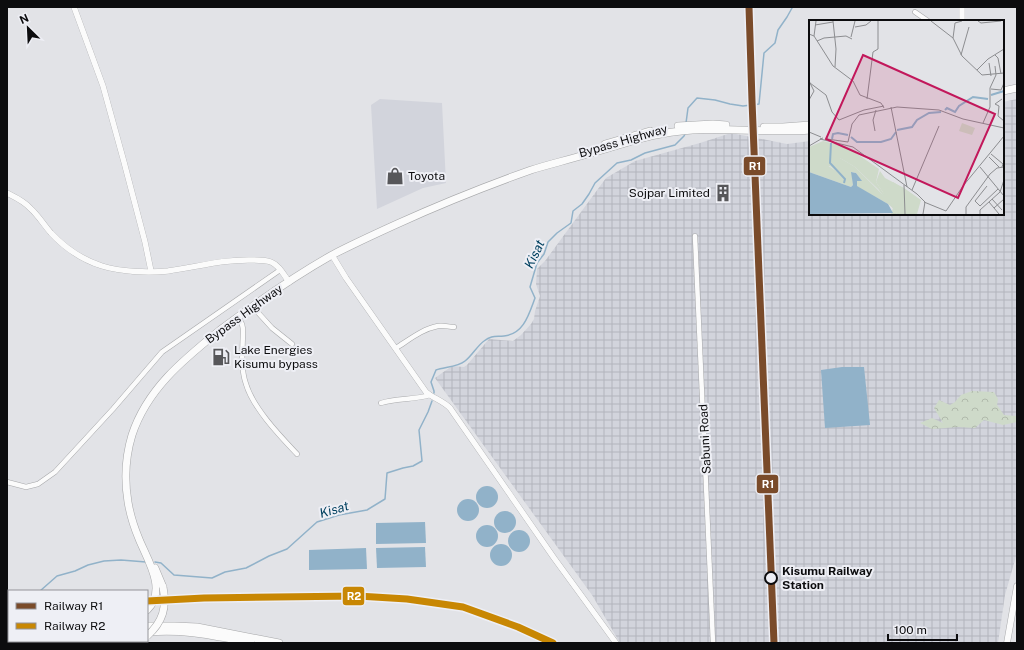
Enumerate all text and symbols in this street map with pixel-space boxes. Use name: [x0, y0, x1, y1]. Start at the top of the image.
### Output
north arrow: [8, 8, 48, 48]
text: N: [18, 12, 30, 26]
inset map: [809, 20, 1004, 215]
street label: Bypass Highway: [577, 122, 669, 160]
line badge: R1: [743, 156, 766, 176]
text: R1: [749, 160, 761, 172]
shop icon: Toyota: [385, 166, 405, 186]
place label: Toyota: [408, 169, 445, 183]
building icon: Sojpar Limited: [713, 183, 733, 203]
place label: Sojpar Limited: [629, 186, 710, 200]
water label: Kisat: [521, 238, 548, 271]
street label: Bypass Highway: [203, 281, 286, 347]
place label: Lake Energies Kisumu bypass: [234, 343, 318, 371]
fuel station icon: Lake Energies Kisumu bypass: [211, 347, 231, 367]
street label: Sabuni Road: [696, 404, 714, 474]
line badge: R1: [756, 474, 779, 494]
text: R1: [762, 478, 774, 490]
water label: Kisat: [318, 498, 351, 521]
place label: Kisumu Railway Station: [782, 564, 873, 592]
marker: Kisumu Railway Station: [764, 571, 778, 585]
line badge: R2: [342, 586, 365, 606]
legend: [8, 590, 148, 642]
text: R2: [347, 590, 361, 602]
text: Railway R1: [44, 599, 103, 613]
scale bar: [888, 616, 957, 642]
text: Railway R2: [44, 619, 105, 633]
text: 100 m: [894, 623, 927, 637]

